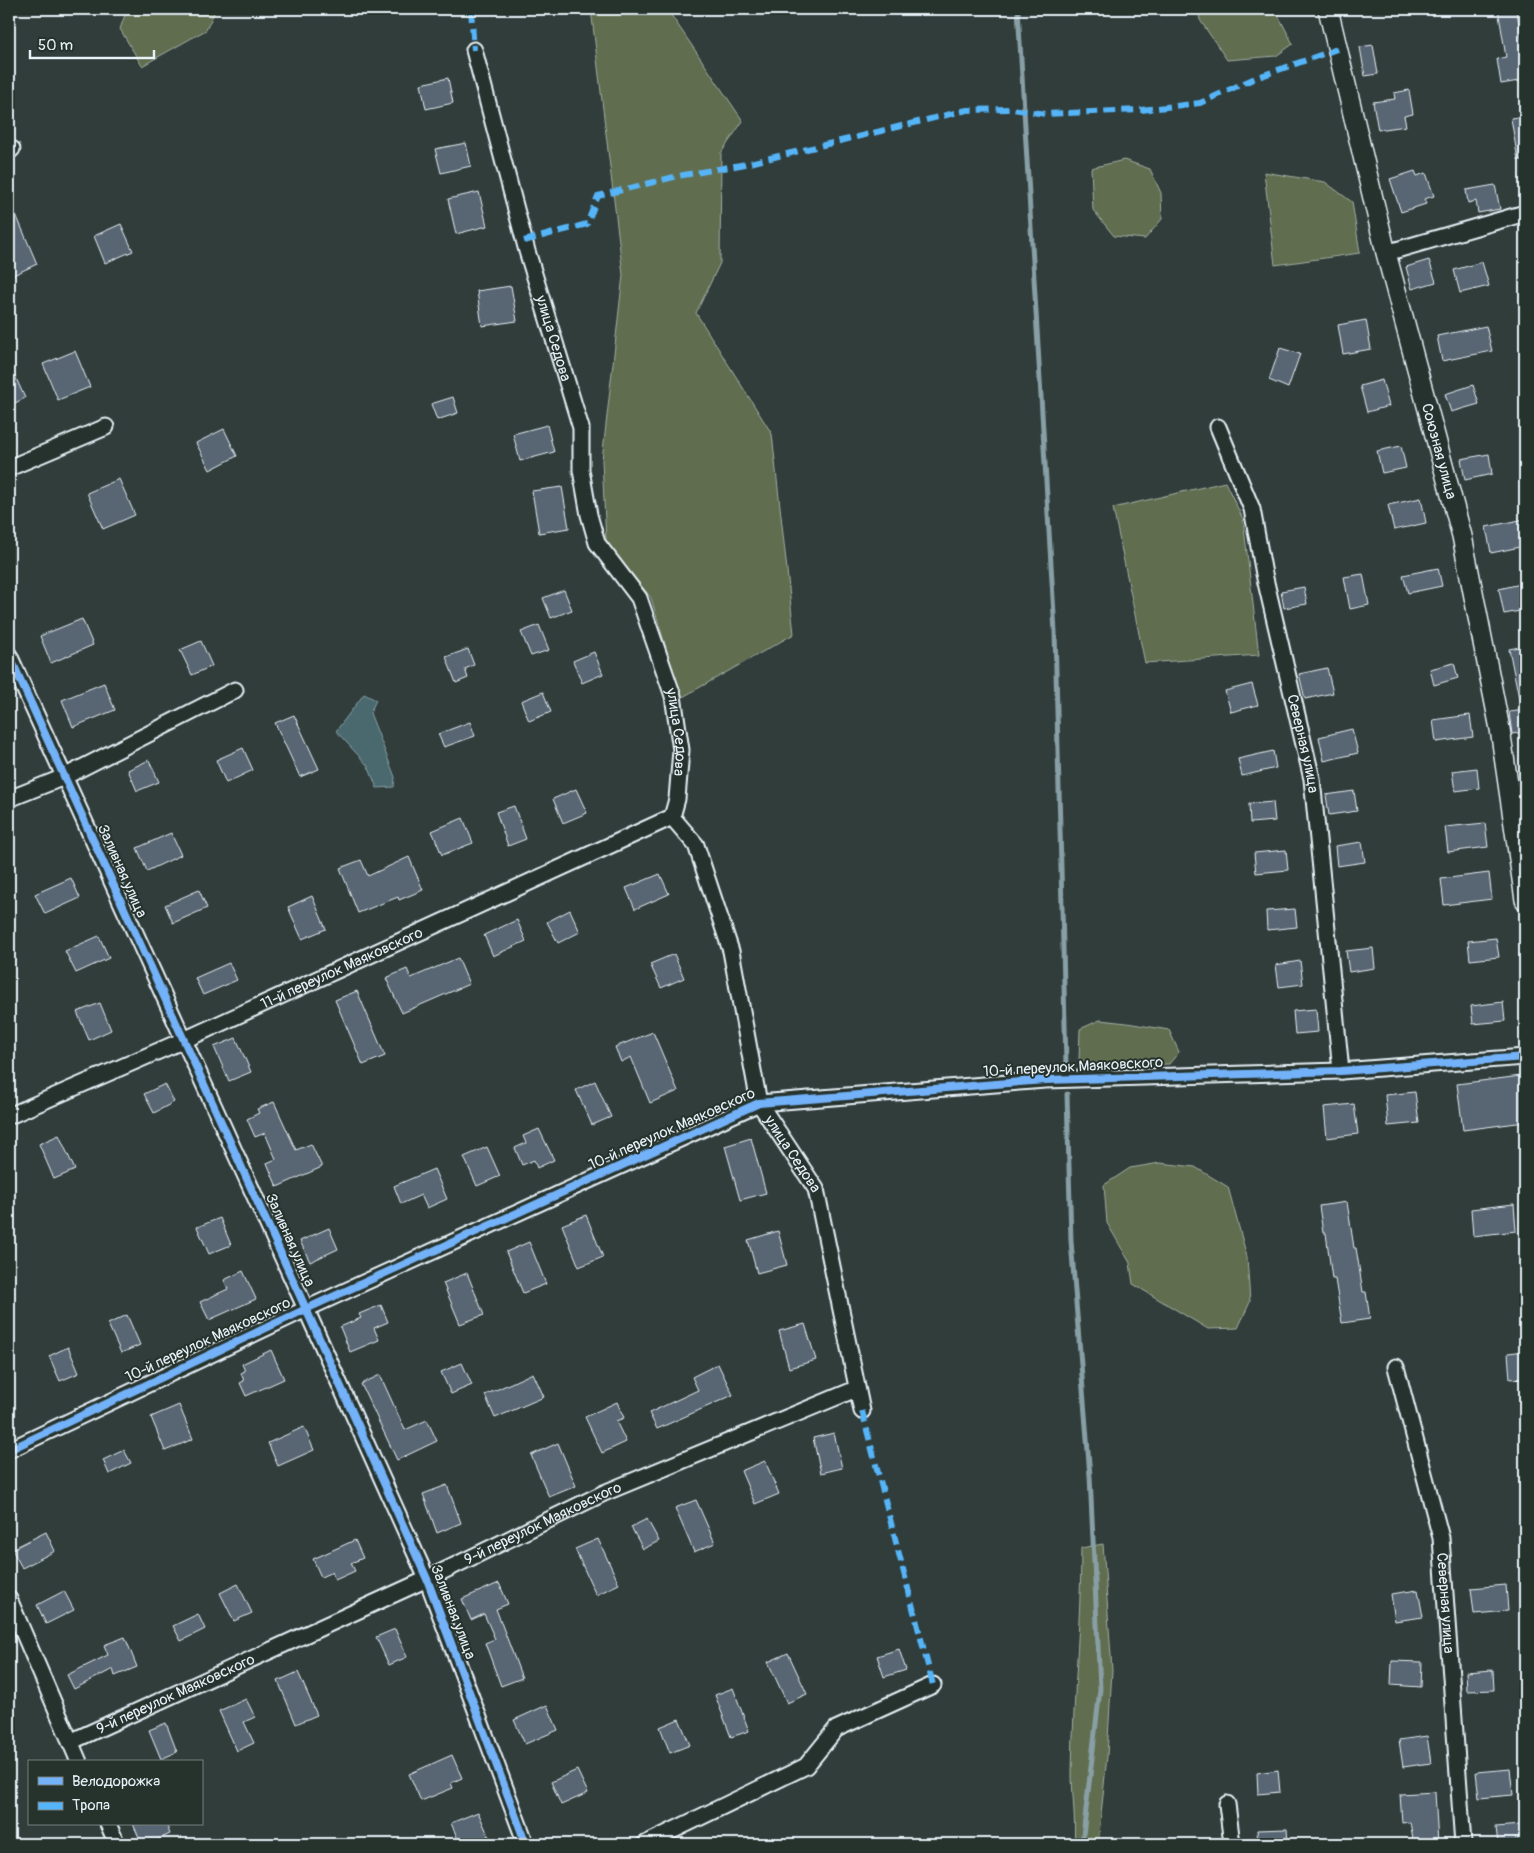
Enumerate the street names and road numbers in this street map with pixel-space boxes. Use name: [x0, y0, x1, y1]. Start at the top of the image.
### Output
street label: улица Седова: [531, 292, 576, 383]
street label: Союзная улица: [1417, 401, 1461, 501]
street label: улица Седова: [661, 684, 691, 777]
street label: Северная улица: [1283, 692, 1323, 794]
street label: Заливная улица: [93, 821, 151, 921]
street label: 11-й переулок Маяковского: [257, 923, 426, 1013]
street label: 10-й переулок Маяковского: [982, 1053, 1164, 1081]
street label: 10-й переулок Маяковского: [586, 1084, 758, 1174]
street label: улица Седова: [760, 1111, 825, 1196]
street label: Заливная улица: [261, 1190, 319, 1290]
street label: 10-й переулок Маяковского: [122, 1293, 294, 1387]
street label: 9-й переулок Маяковского: [461, 1477, 624, 1569]
street label: Северная улица: [1433, 1552, 1459, 1654]
street label: Заливная улица: [426, 1562, 480, 1662]
street label: 9-й переулок Маяковского: [93, 1649, 258, 1738]

